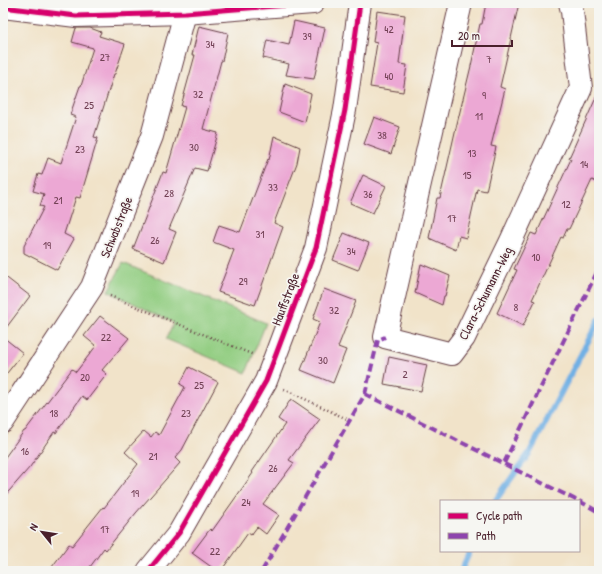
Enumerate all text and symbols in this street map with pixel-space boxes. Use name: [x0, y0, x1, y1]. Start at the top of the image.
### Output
house number: 42: [384, 22, 394, 36]
scale bar: [452, 22, 512, 48]
text: 20 m: [458, 27, 480, 44]
house number: 39: [303, 29, 311, 43]
house number: 34: [205, 37, 215, 51]
house number: 27: [100, 50, 110, 64]
house number: 7: [486, 52, 492, 66]
house number: 40: [384, 69, 394, 83]
house number: 32: [193, 87, 203, 101]
house number: 9: [482, 88, 486, 102]
house number: 25: [84, 98, 94, 112]
house number: 11: [475, 109, 483, 123]
house number: 38: [377, 128, 387, 142]
house number: 30: [189, 140, 199, 154]
house number: 23: [75, 142, 85, 156]
house number: 13: [468, 146, 477, 160]
house number: 14: [580, 157, 588, 171]
house number: 15: [463, 168, 472, 182]
house number: 33: [268, 180, 278, 194]
house number: 28: [164, 186, 174, 200]
house number: 36: [363, 187, 373, 201]
house number: 21: [53, 193, 63, 207]
street label: Schwabstraße: [96, 194, 136, 260]
house number: 12: [561, 197, 571, 211]
house number: 17: [447, 211, 457, 225]
house number: 31: [256, 227, 264, 241]
house number: 26: [150, 233, 160, 247]
house number: 19: [43, 238, 51, 252]
street label: Clara-Schumann-Weg: [454, 243, 516, 343]
house number: 34: [346, 244, 356, 258]
house number: 10: [532, 250, 541, 264]
street label: Hauffstraße: [267, 270, 303, 328]
house number: 29: [238, 274, 248, 288]
house number: 8: [514, 300, 519, 314]
house number: 32: [329, 303, 339, 317]
house number: 22: [101, 330, 111, 344]
house number: 30: [318, 353, 328, 367]
house number: 2: [402, 367, 408, 381]
house number: 20: [80, 370, 90, 384]
house number: 25: [194, 378, 204, 392]
house number: 18: [50, 406, 59, 420]
house number: 23: [181, 406, 191, 420]
house number: 16: [21, 444, 30, 458]
house number: 21: [148, 449, 158, 463]
house number: 26: [268, 461, 278, 475]
house number: 19: [131, 486, 139, 500]
house number: 24: [241, 495, 251, 509]
legend: [440, 500, 580, 552]
text: Cycle path: [476, 507, 522, 524]
north arrow: [22, 512, 62, 552]
text: N: [26, 521, 41, 533]
house number: 17: [100, 522, 110, 536]
text: Path: [476, 527, 496, 544]
house number: 22: [210, 544, 220, 558]

